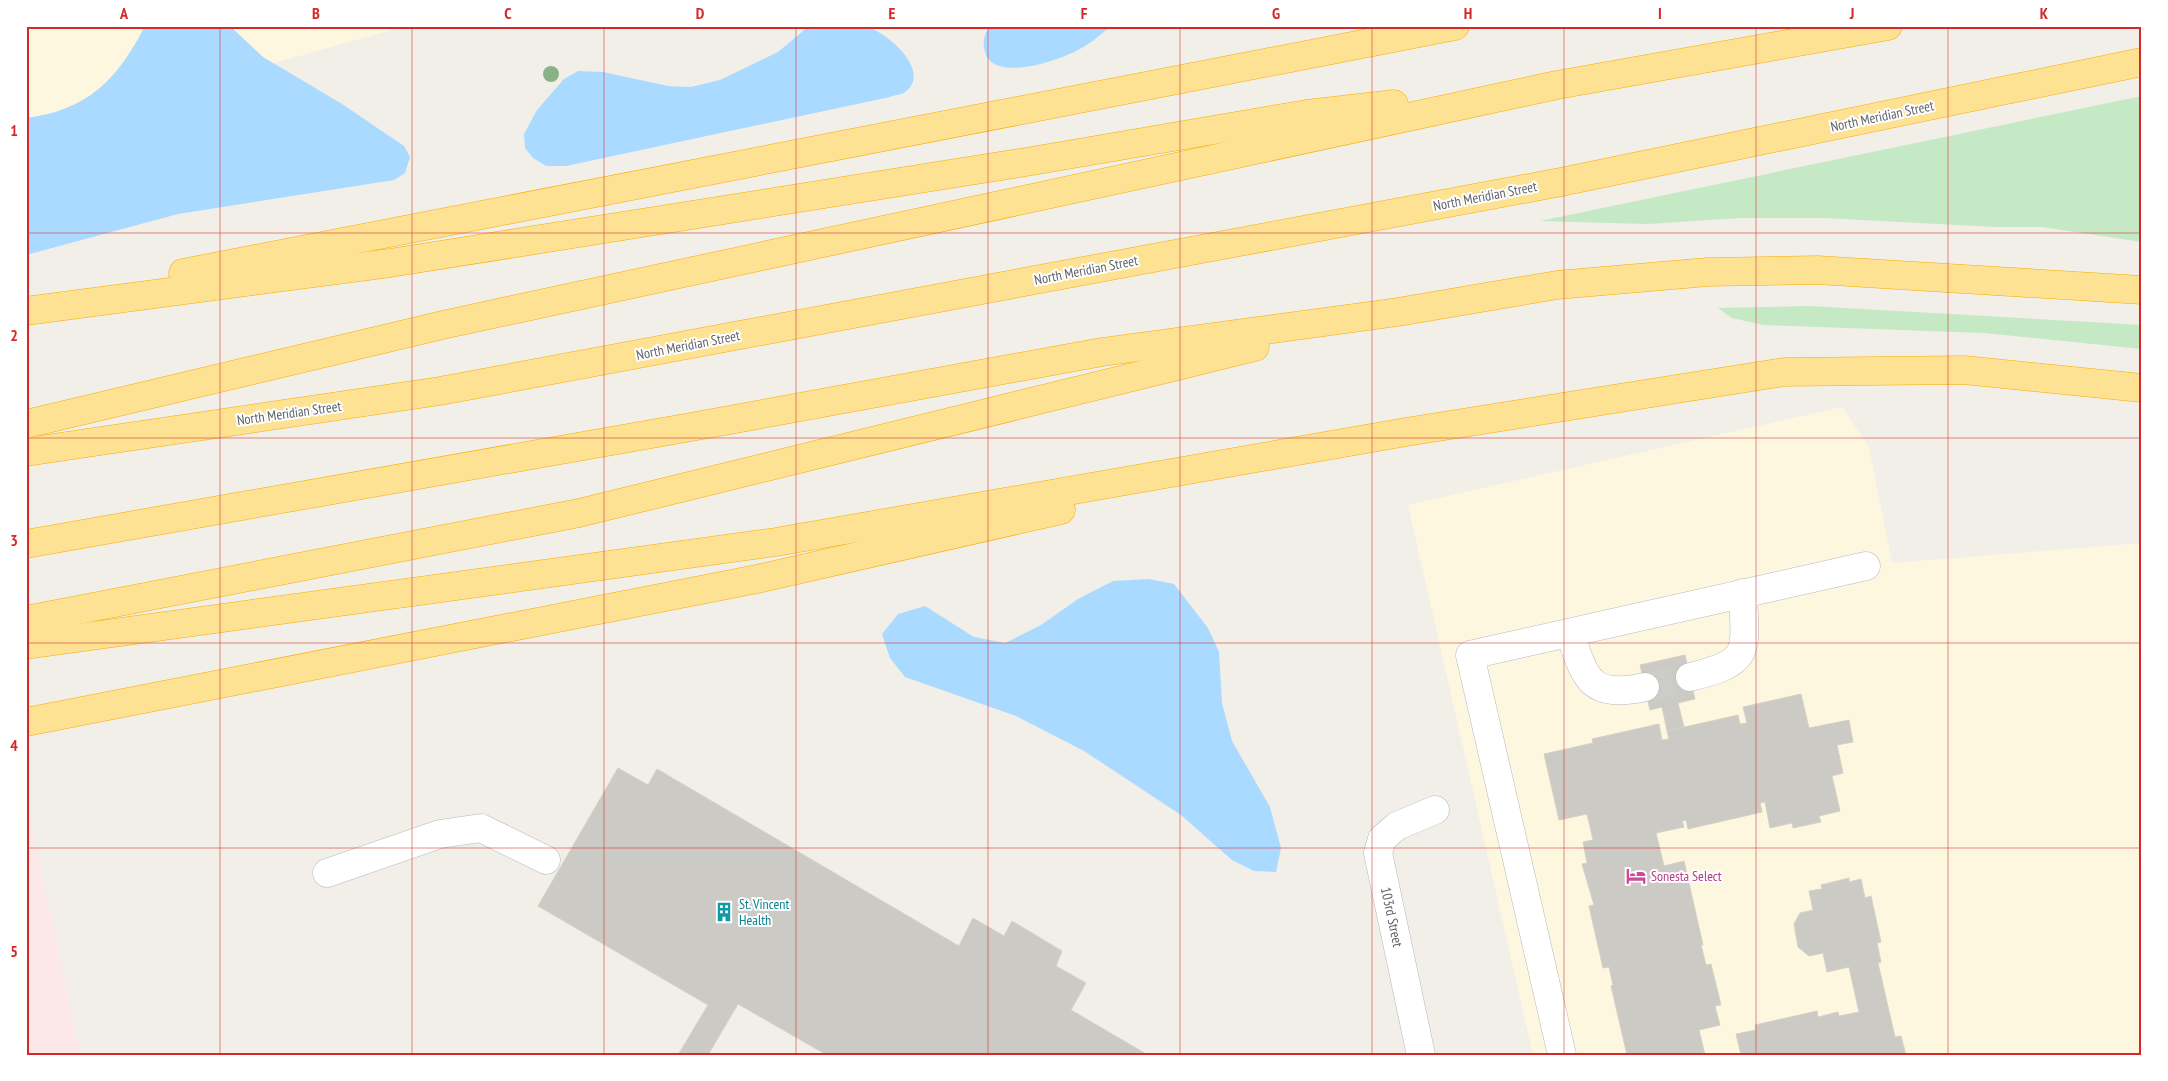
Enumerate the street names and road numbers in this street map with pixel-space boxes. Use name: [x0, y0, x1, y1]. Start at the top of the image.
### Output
street label: North Meridian Street: [1829, 96, 1935, 136]
street label: North Meridian Street: [1432, 177, 1538, 215]
street label: North Meridian Street: [1033, 251, 1139, 289]
street label: North Meridian Street: [635, 326, 741, 364]
street label: North Meridian Street: [236, 397, 342, 429]
street label: 103rd Street: [1377, 885, 1407, 949]

